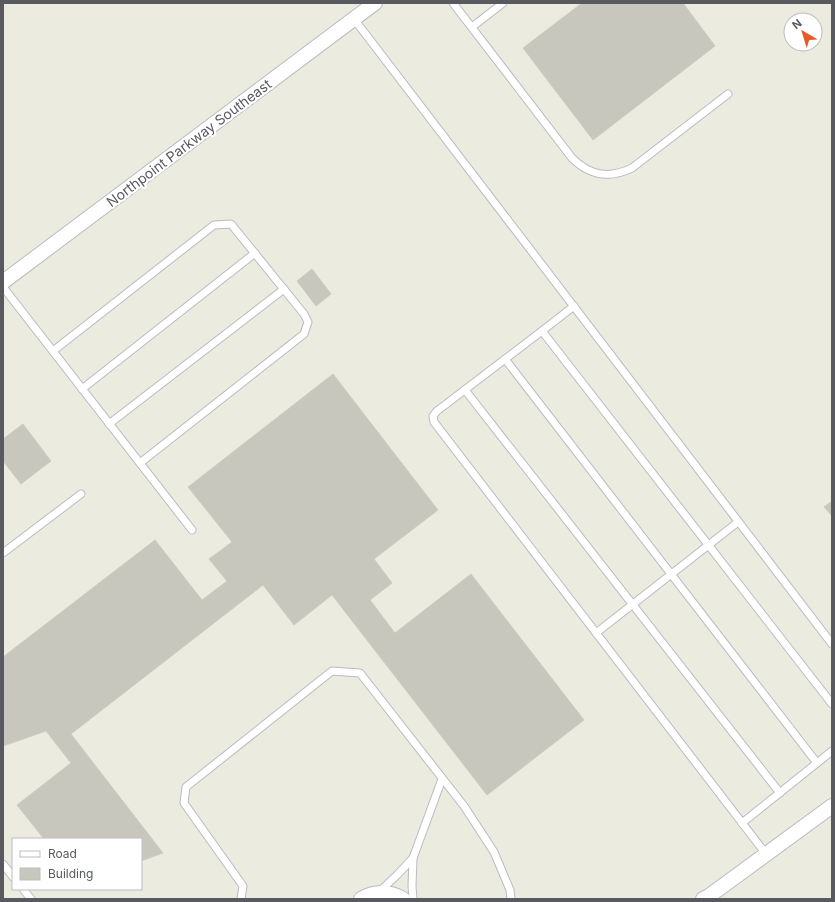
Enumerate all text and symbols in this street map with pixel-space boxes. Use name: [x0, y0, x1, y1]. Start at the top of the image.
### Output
north arrow: [783, 12, 823, 52]
text: N: [789, 16, 804, 32]
street label: Northpoint Parkway Southeast: [103, 75, 275, 210]
legend: [12, 838, 142, 890]
text: Road: [48, 846, 77, 861]
text: Building: [48, 866, 93, 881]

